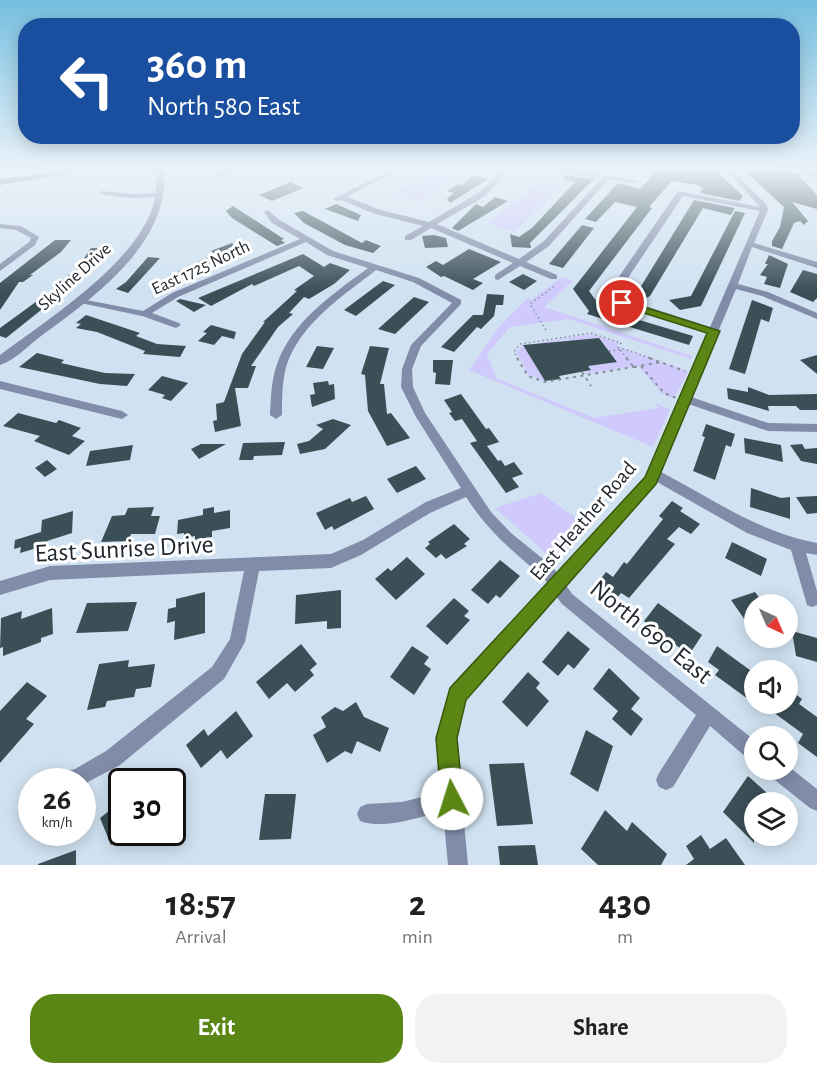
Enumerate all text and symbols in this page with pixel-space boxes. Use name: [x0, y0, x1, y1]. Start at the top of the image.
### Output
icon: left: [48, 42, 126, 120]
text: 360 m: [147, 44, 248, 86]
text: North 580 East: [147, 93, 300, 120]
street label: East 1725 North: [149, 237, 253, 299]
street label: Skyline Drive: [35, 240, 115, 314]
pin: [596, 277, 647, 328]
icon: arrive: [605, 286, 638, 319]
street label: East Heather Road: [526, 457, 640, 584]
street label: East Sunrise Drive: [34, 531, 214, 567]
street label: North 690 East: [585, 575, 717, 689]
north arrow: [744, 594, 798, 648]
map controls: [744, 594, 798, 846]
button: sound: [744, 660, 798, 714]
button: search: [744, 726, 798, 780]
position arrow: [420, 767, 484, 831]
speed limit sign: 30: [108, 768, 186, 846]
text: 26: [43, 785, 71, 815]
button: layers: [744, 792, 798, 846]
text: km/h: [42, 815, 72, 830]
text: 18:57: [166, 886, 236, 922]
text: 2: [409, 886, 426, 922]
text: 430: [599, 886, 651, 922]
text: Arrival: [175, 927, 227, 947]
text: min: [402, 927, 433, 947]
text: m: [617, 927, 633, 947]
button: Exit: [30, 994, 403, 1063]
button: Share: [415, 994, 787, 1063]

